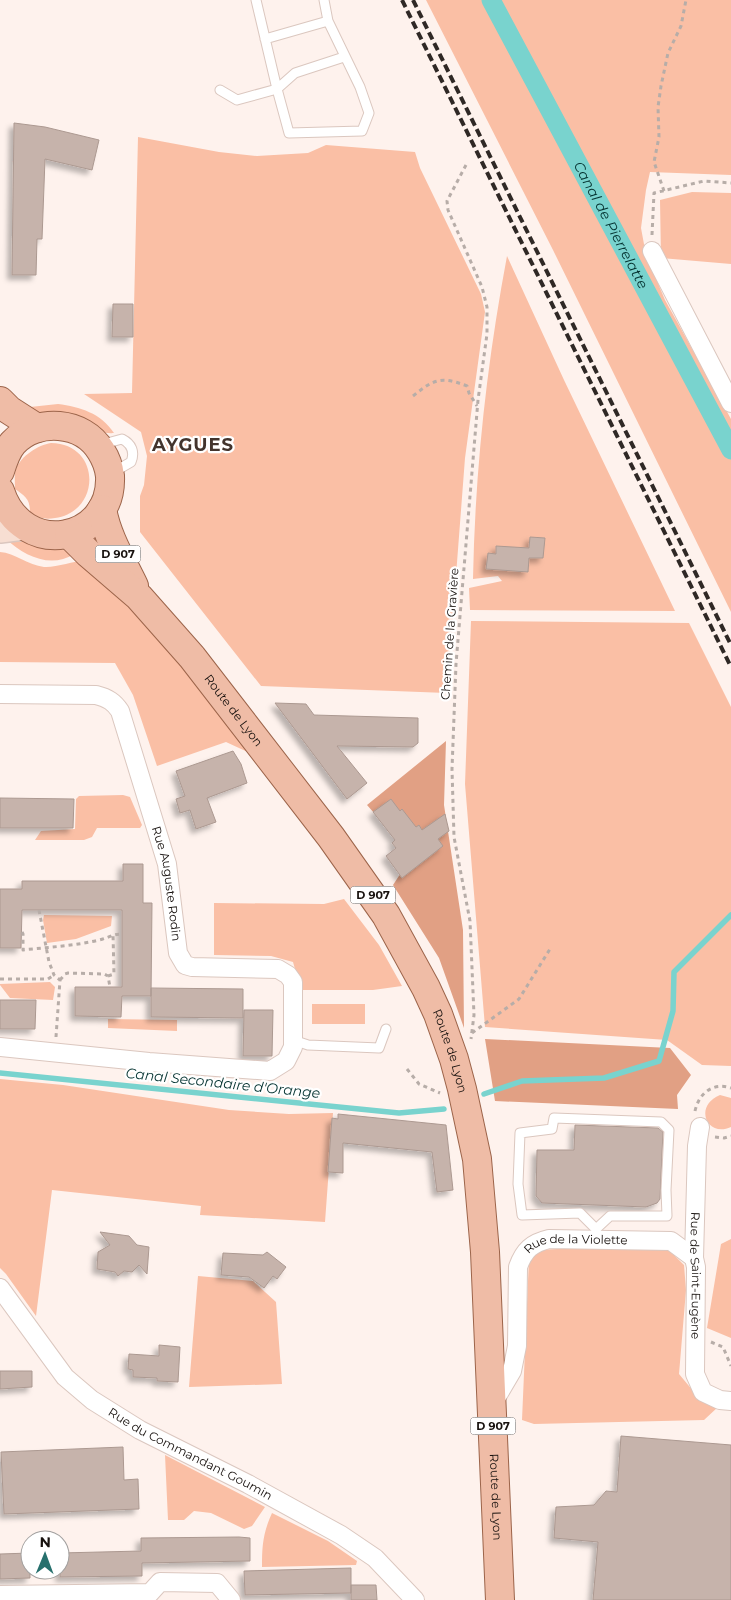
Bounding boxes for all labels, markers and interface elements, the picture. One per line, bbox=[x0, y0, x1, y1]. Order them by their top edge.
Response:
water label: Canal de Pierrelatte bbox=[570, 158, 652, 292]
district label: AYGUES bbox=[151, 434, 234, 456]
road number: D 907 bbox=[96, 546, 140, 562]
street label: Chemin de la Gravière bbox=[437, 567, 462, 701]
street label: Route de Lyon bbox=[201, 671, 266, 749]
street label: Rue Auguste Rodin bbox=[149, 824, 184, 942]
road number: D 907 bbox=[350, 886, 396, 904]
street label: Route de Lyon bbox=[430, 1007, 471, 1094]
water label: Canal Secondaire d'Orange bbox=[125, 1064, 321, 1102]
street label: Rue de Saint-Eugène bbox=[687, 1212, 704, 1339]
street label: Rue de la Violette bbox=[520, 1231, 628, 1257]
street label: Rue du Commandant Goumin bbox=[106, 1404, 275, 1503]
road number: D 907 bbox=[470, 1418, 516, 1434]
street label: Route de Lyon bbox=[487, 1453, 505, 1541]
north arrow bbox=[20, 1530, 70, 1580]
text: N bbox=[39, 1533, 51, 1551]

